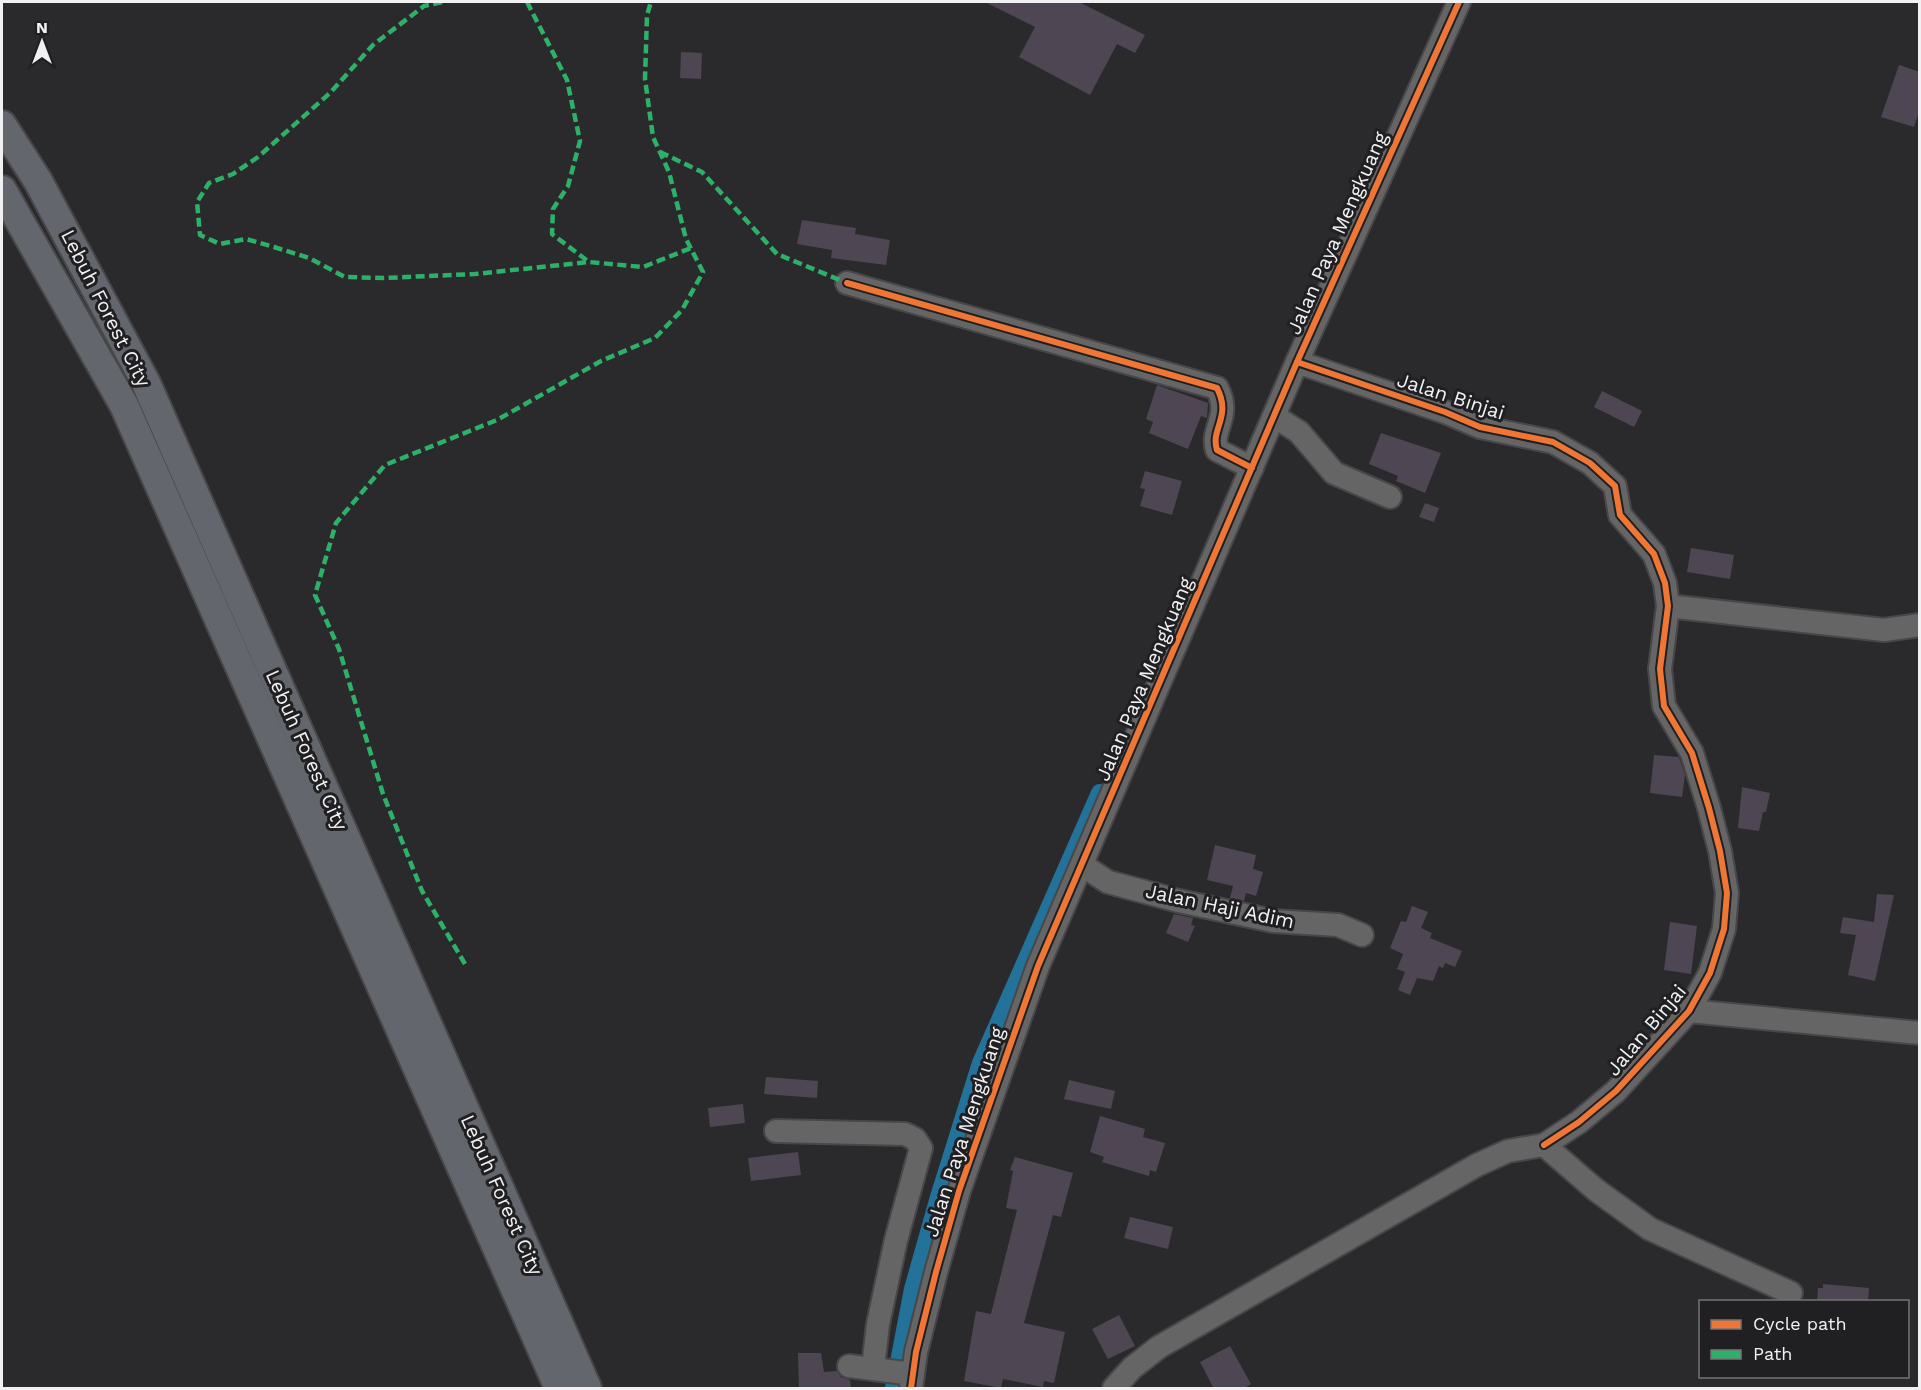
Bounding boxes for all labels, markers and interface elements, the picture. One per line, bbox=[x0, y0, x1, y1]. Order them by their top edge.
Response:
north arrow bbox=[12, 12, 72, 72]
text: N bbox=[36, 18, 48, 37]
street label: Jalan Paya Mengkuang bbox=[1281, 128, 1393, 338]
street label: Lebuh Forest City bbox=[56, 225, 156, 391]
street label: Jalan Binjai bbox=[1394, 367, 1508, 425]
street label: Jalan Paya Mengkuang bbox=[1090, 573, 1198, 785]
street label: Lebuh Forest City bbox=[261, 666, 353, 835]
street label: Jalan Haji Adim bbox=[1143, 879, 1297, 933]
street label: Jalan Binjai bbox=[1601, 980, 1691, 1080]
street label: Jalan Paya Mengkuang bbox=[919, 1024, 1009, 1240]
street label: Lebuh Forest City bbox=[456, 1111, 548, 1280]
legend bbox=[1699, 1300, 1909, 1378]
text: Cycle path bbox=[1753, 1313, 1847, 1334]
text: Path bbox=[1753, 1343, 1793, 1364]

